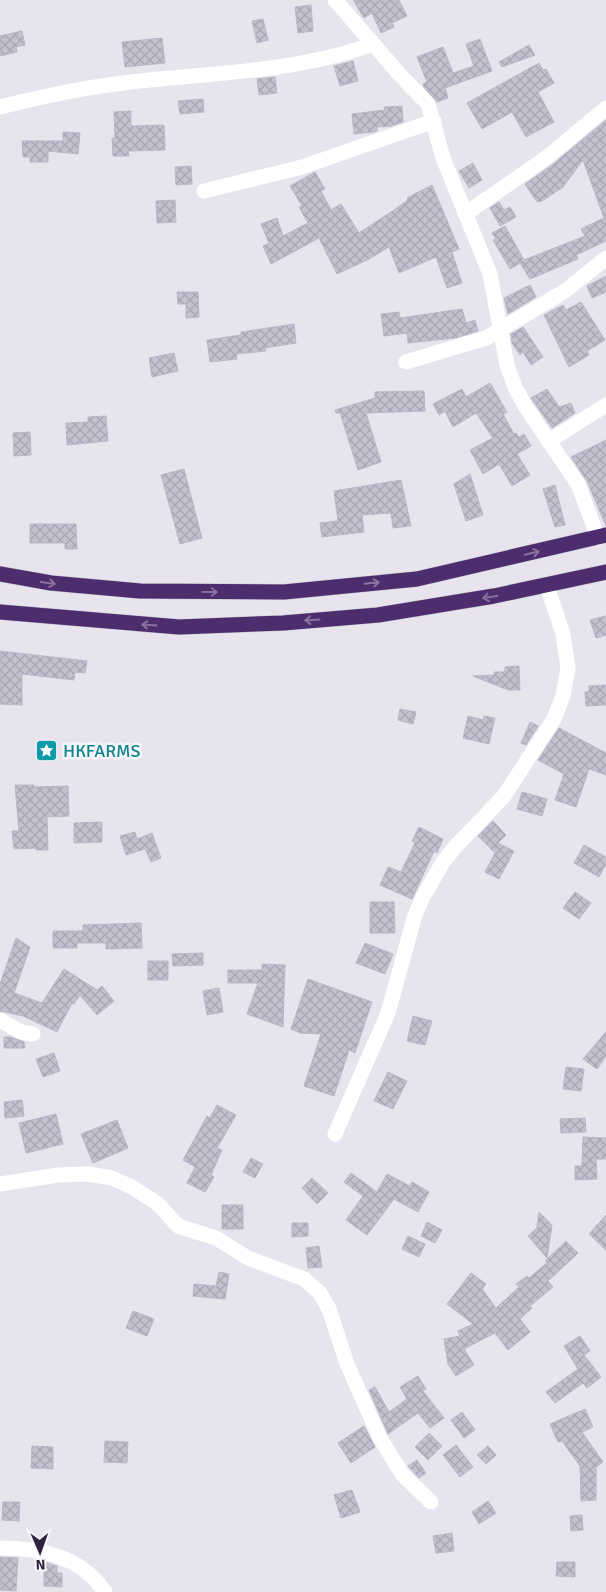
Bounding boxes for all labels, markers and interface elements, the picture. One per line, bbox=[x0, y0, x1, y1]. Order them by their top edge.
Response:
one-way arrow bbox=[523, 548, 539, 557]
one-way arrow bbox=[40, 578, 56, 588]
one-way arrow bbox=[364, 579, 380, 588]
one-way arrow bbox=[202, 587, 218, 597]
one-way arrow bbox=[482, 592, 498, 602]
one-way arrow bbox=[304, 616, 320, 625]
one-way arrow bbox=[142, 620, 158, 630]
place icon: HKFARMS bbox=[35, 739, 59, 763]
place label: HKFARMS bbox=[63, 740, 141, 762]
north arrow bbox=[15, 1527, 65, 1577]
text: N bbox=[35, 1556, 46, 1573]

